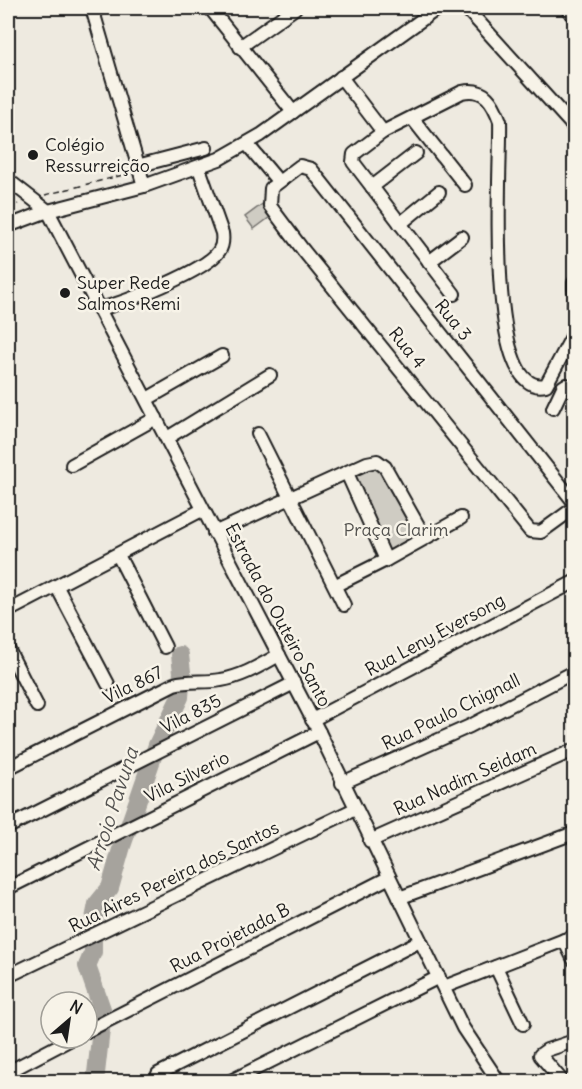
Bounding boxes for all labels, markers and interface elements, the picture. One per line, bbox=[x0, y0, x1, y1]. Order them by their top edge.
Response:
place label: Colégio Ressurreição bbox=[45, 133, 150, 177]
marker: Colégio Ressurreição bbox=[26, 148, 40, 162]
place label: Super Rede Salmos Remi bbox=[77, 271, 180, 315]
marker: Super Rede Salmos Remi bbox=[58, 286, 72, 300]
street label: Rua 3 bbox=[430, 294, 477, 345]
street label: Rua 4 bbox=[384, 322, 431, 373]
park label: Praça Clarim bbox=[343, 518, 449, 541]
street label: Estrada do Outeiro Santo bbox=[220, 519, 337, 711]
street label: Rua Leny Eversong bbox=[361, 588, 509, 681]
street label: Vila 867 bbox=[99, 660, 166, 709]
street label: Rua Paulo Chignall bbox=[378, 668, 524, 755]
street label: Vila 835 bbox=[157, 689, 225, 739]
street label: Rua Nadim Seidam bbox=[390, 737, 540, 820]
water label: Arroio Pavuna bbox=[80, 743, 144, 874]
street label: Vila Silverio bbox=[141, 745, 233, 808]
street label: Rua Aires Pereira dos Santos bbox=[65, 816, 283, 938]
street label: Rua Projetada B bbox=[166, 897, 294, 978]
north arrow bbox=[39, 990, 99, 1050]
text: N bbox=[67, 995, 86, 1018]

